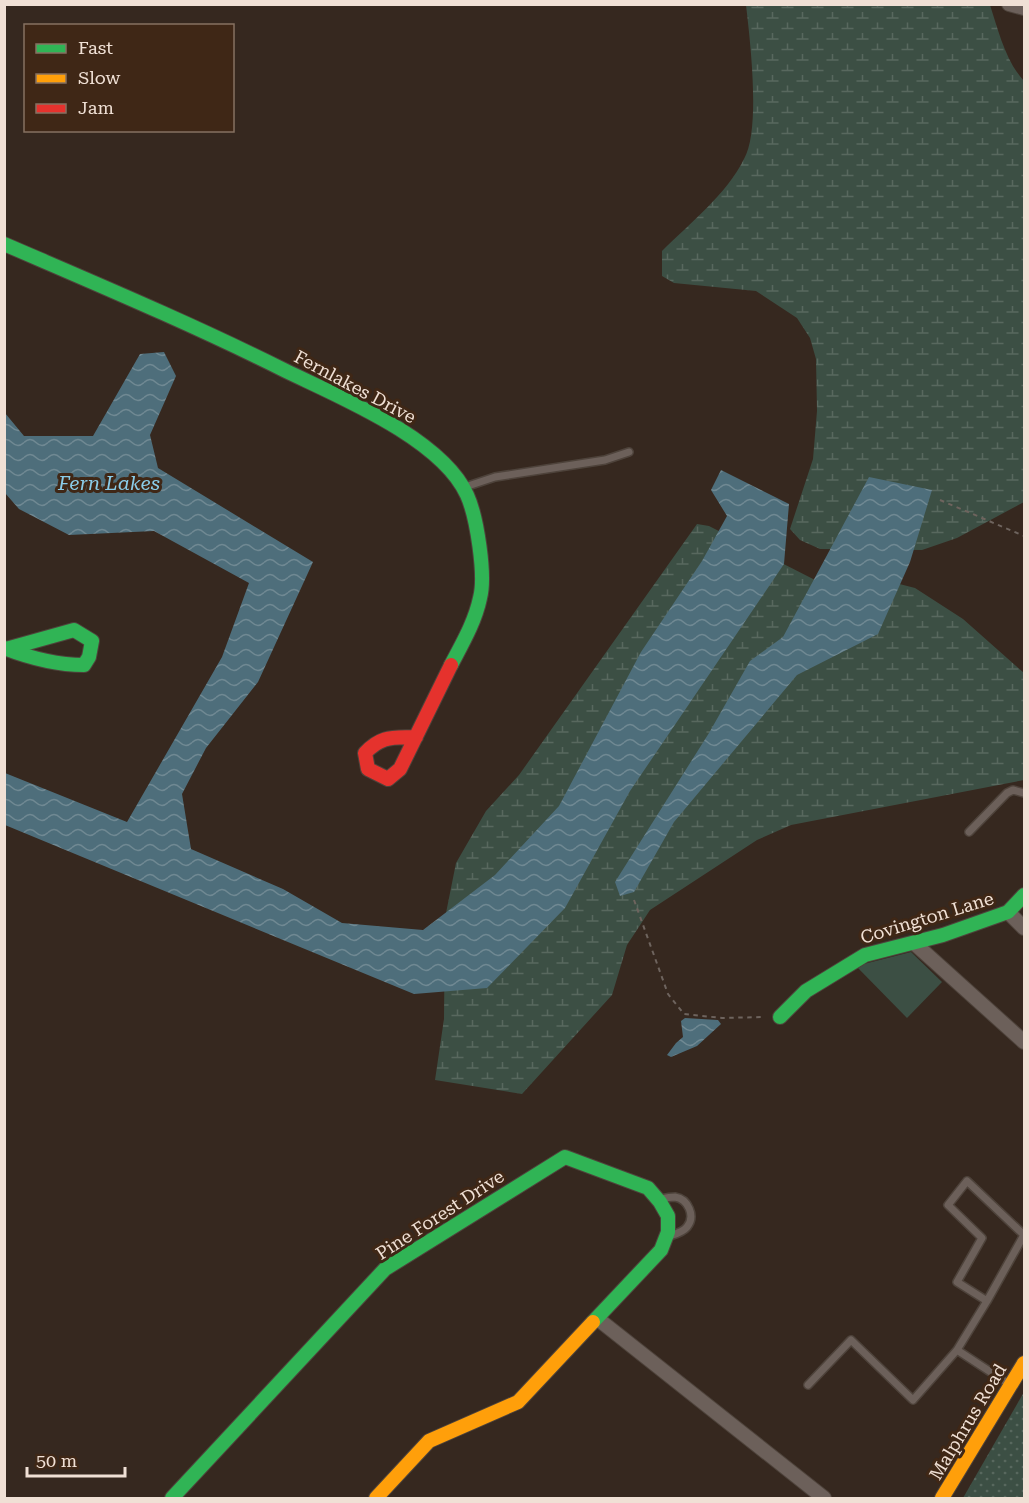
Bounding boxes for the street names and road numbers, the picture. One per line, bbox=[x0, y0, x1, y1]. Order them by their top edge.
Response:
street label: Fernlakes Drive bbox=[291, 346, 420, 428]
street label: Covington Lane bbox=[858, 887, 996, 948]
street label: Pine Forest Drive bbox=[372, 1165, 508, 1264]
street label: Malphrus Road bbox=[925, 1360, 1011, 1484]

